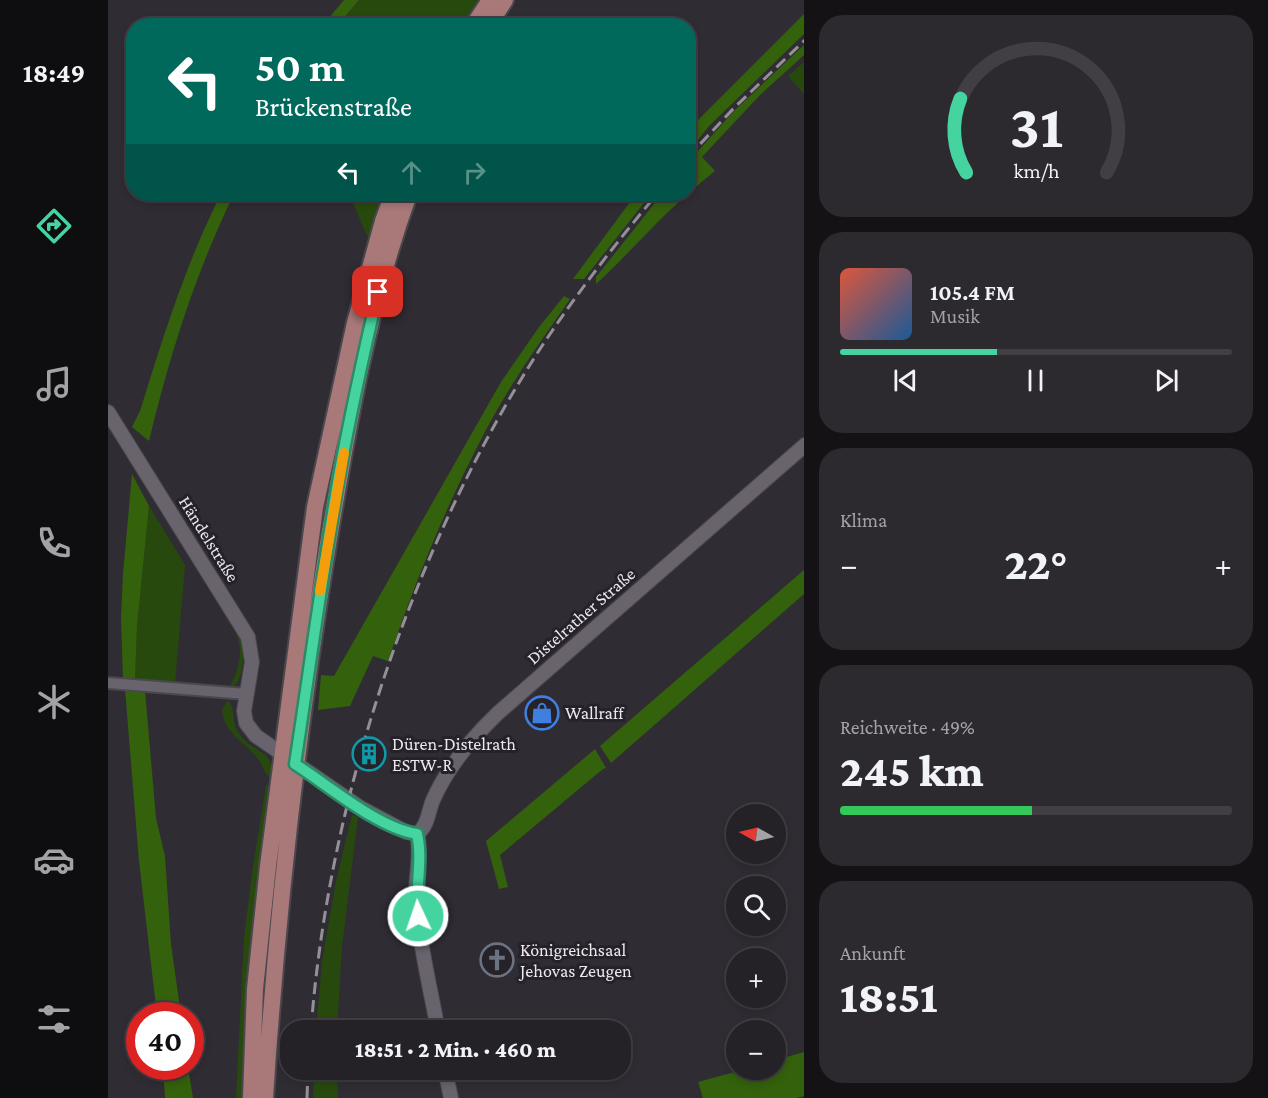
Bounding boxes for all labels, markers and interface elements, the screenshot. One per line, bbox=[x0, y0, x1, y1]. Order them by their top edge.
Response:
icon: left bbox=[156, 42, 234, 120]
text: 50 m bbox=[255, 43, 345, 90]
text: 18:49 bbox=[23, 58, 85, 88]
text: 31 bbox=[1009, 91, 1063, 160]
text: Brückenstraße bbox=[255, 92, 412, 122]
icon: left bbox=[332, 156, 365, 189]
icon: ahead bbox=[395, 156, 428, 189]
icon: right bbox=[458, 156, 491, 189]
text: km/h bbox=[1013, 159, 1060, 183]
icon: directions bbox=[33, 205, 75, 247]
pin bbox=[352, 266, 403, 317]
icon: arrive bbox=[361, 275, 394, 308]
text: 105.4 FM bbox=[930, 280, 1015, 305]
text: Musik bbox=[930, 305, 980, 327]
icon: music bbox=[33, 363, 75, 405]
icon: previous bbox=[889, 364, 922, 397]
icon: pause bbox=[1019, 364, 1052, 397]
icon: next bbox=[1150, 364, 1183, 397]
street label: Händelstraße bbox=[175, 492, 243, 586]
text: Klima bbox=[840, 509, 887, 531]
icon: phone bbox=[33, 522, 75, 564]
text: 22° bbox=[1004, 539, 1068, 589]
text: − bbox=[840, 546, 857, 583]
text: + bbox=[1215, 546, 1232, 583]
street label: Distelrather Straße bbox=[523, 564, 639, 668]
icon: climate bbox=[33, 681, 75, 723]
shop icon: Wallraff bbox=[524, 695, 560, 731]
place label: Wallraff bbox=[565, 703, 625, 723]
text: Reichweite · 49% bbox=[840, 716, 975, 738]
place label: Düren-Distelrath ESTW-R bbox=[392, 734, 516, 775]
building icon: Düren-Distelrath ESTW-R bbox=[351, 736, 387, 772]
text: 245 km bbox=[840, 746, 984, 796]
north arrow bbox=[726, 804, 786, 864]
map controls bbox=[726, 804, 786, 1080]
icon: car bbox=[33, 839, 75, 881]
button: search bbox=[726, 876, 786, 936]
position arrow bbox=[386, 884, 450, 948]
place label: Königreichsaal Jehovas Zeugen bbox=[518, 940, 632, 981]
church icon: Königreichsaal Jehovas Zeugen bbox=[479, 942, 515, 978]
text: Ankunft bbox=[840, 942, 905, 964]
button: + bbox=[726, 948, 786, 1008]
text: 18:51 bbox=[840, 972, 938, 1022]
icon: filters bbox=[33, 998, 75, 1040]
speed limit sign: 40 bbox=[126, 1002, 204, 1080]
button: − bbox=[726, 1020, 786, 1080]
text: 18:51 · 2 Min. · 460 m bbox=[355, 1037, 556, 1062]

